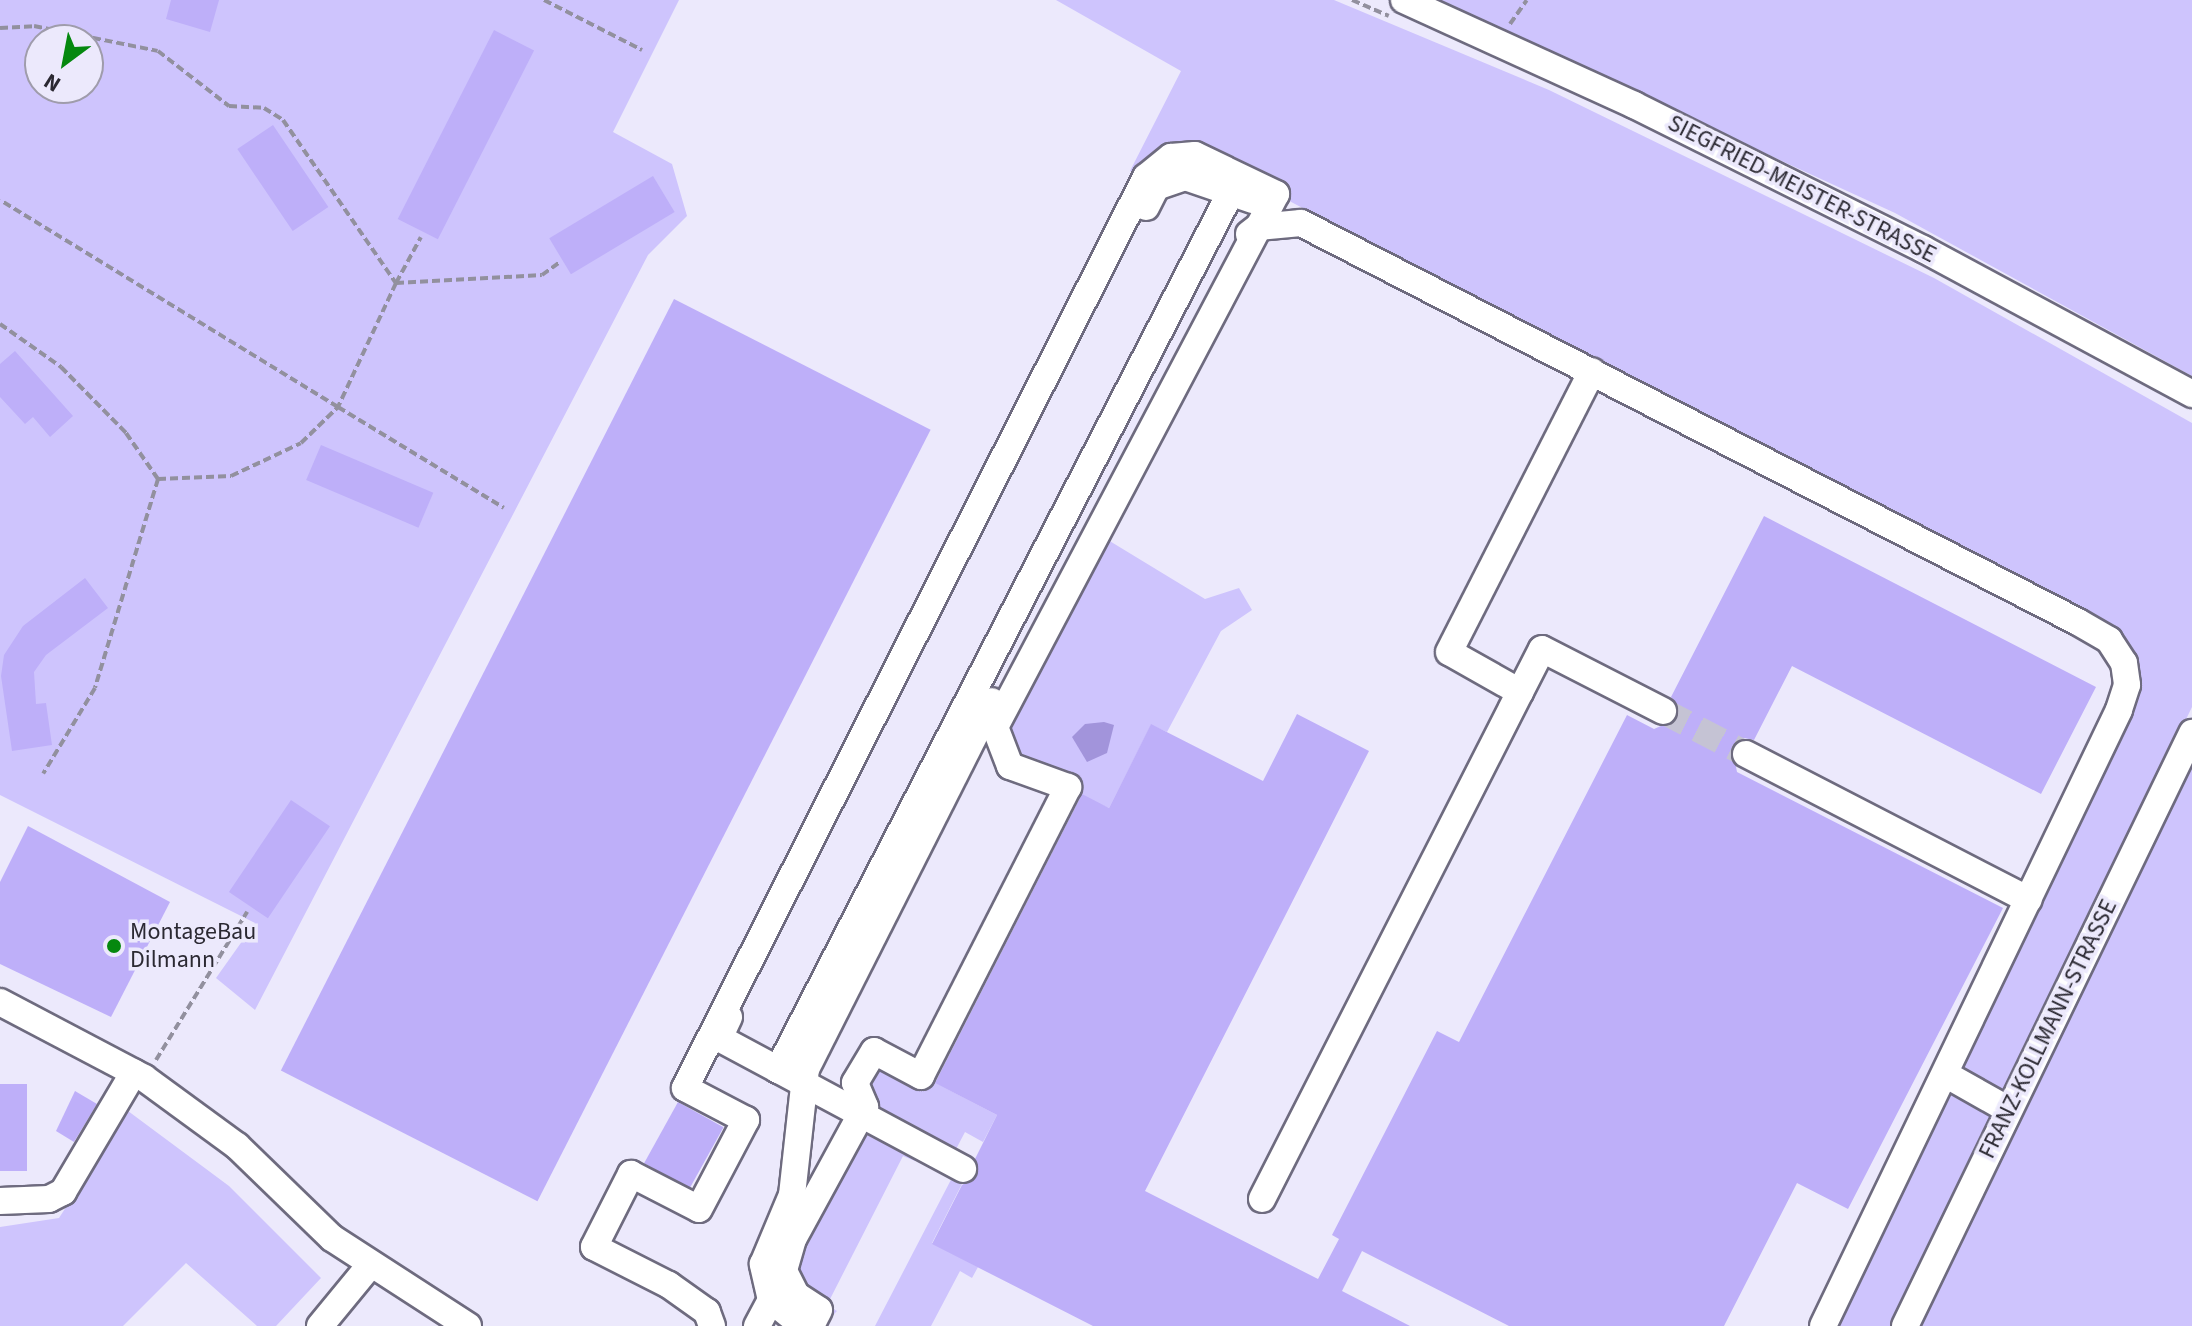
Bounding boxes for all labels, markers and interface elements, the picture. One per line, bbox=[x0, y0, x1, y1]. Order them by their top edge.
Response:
north arrow bbox=[24, 24, 104, 104]
text: N bbox=[38, 65, 67, 100]
street label: SIEGFRIED-MEISTER-STRASSE bbox=[1663, 109, 1941, 269]
street label: FRANZ-KOLLMANN-STRASSE bbox=[1973, 895, 2123, 1163]
place label: MontageBau Dilmann bbox=[130, 918, 256, 974]
marker: MontageBau Dilmann bbox=[105, 937, 123, 955]

